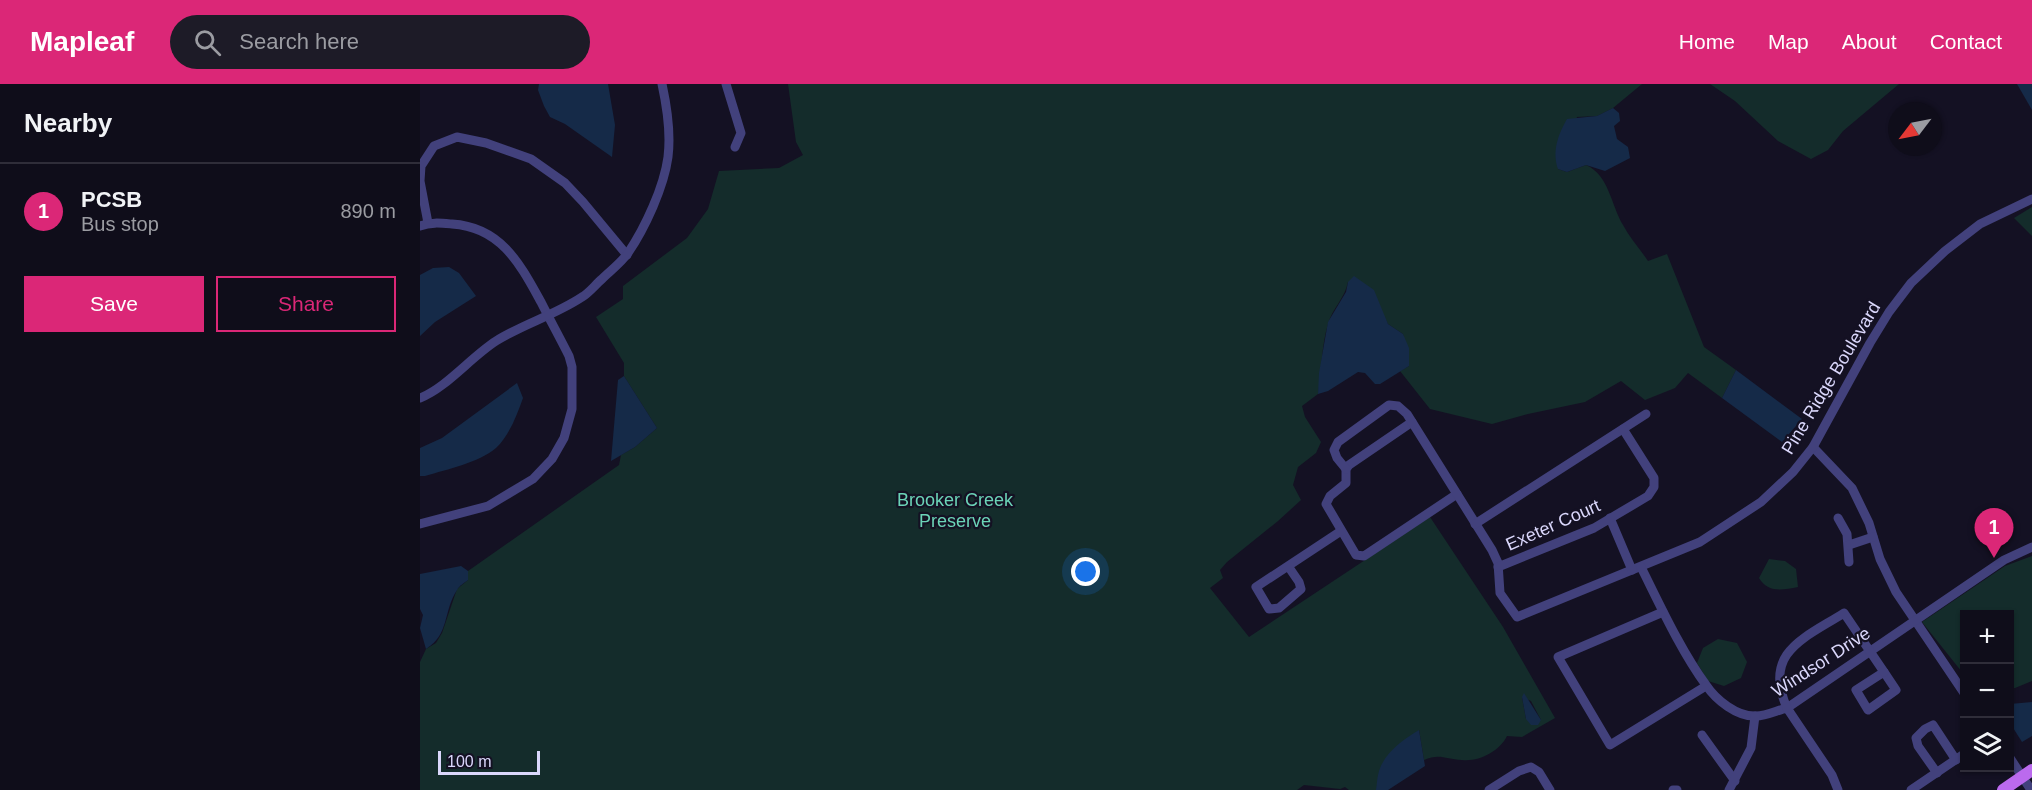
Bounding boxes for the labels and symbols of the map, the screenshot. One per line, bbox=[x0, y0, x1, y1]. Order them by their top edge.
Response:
north arrow bbox=[1888, 102, 1942, 156]
street label: Pine Ridge Boulevard bbox=[1778, 298, 1884, 458]
park label: Brooker Creek Preserve bbox=[897, 490, 1014, 531]
street label: Exeter Court bbox=[1503, 495, 1603, 555]
pin: 1 bbox=[1974, 508, 2014, 558]
your location bbox=[1071, 557, 1100, 586]
street label: Windsor Drive bbox=[1768, 623, 1874, 701]
scale bar bbox=[438, 748, 540, 776]

